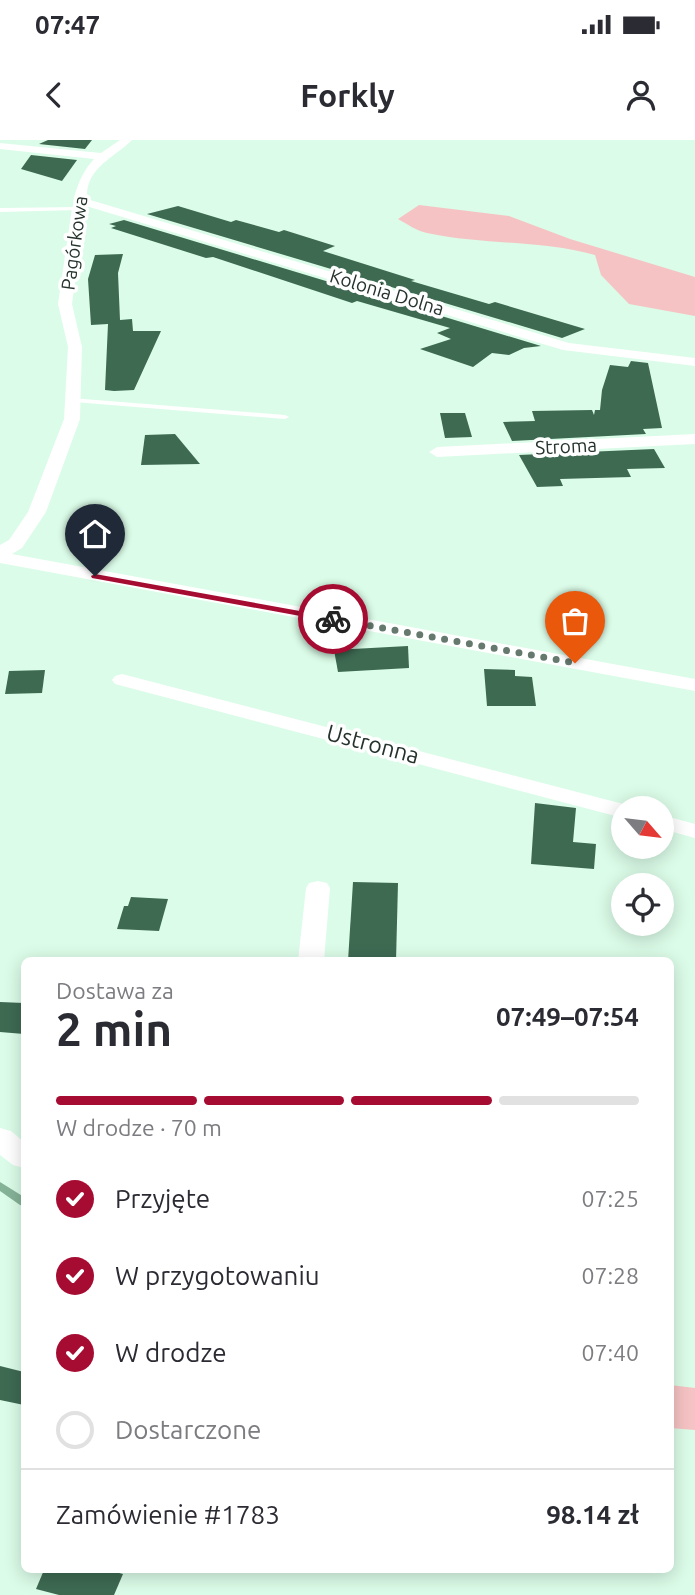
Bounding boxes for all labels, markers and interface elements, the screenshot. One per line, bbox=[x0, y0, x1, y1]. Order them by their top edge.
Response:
text: 07:47 bbox=[35, 10, 100, 39]
icon: back bbox=[35, 76, 73, 114]
icon: person bbox=[622, 76, 660, 114]
text: Forkly bbox=[300, 77, 395, 113]
street label: Pagórkowa bbox=[56, 194, 92, 292]
street label: Kolonia Dolna bbox=[327, 264, 447, 320]
street label: Stroma bbox=[535, 433, 597, 459]
pin bbox=[65, 504, 125, 576]
icon: home bbox=[76, 515, 114, 553]
courier bbox=[298, 584, 368, 654]
pin bbox=[545, 591, 605, 663]
icon: bike bbox=[314, 600, 352, 638]
icon: bag bbox=[556, 602, 594, 640]
street label: Ustronna bbox=[324, 719, 422, 768]
north arrow bbox=[611, 796, 674, 859]
map controls bbox=[611, 796, 674, 936]
button: locate bbox=[611, 873, 674, 936]
text: Dostawa za bbox=[56, 978, 174, 1003]
text: 07:49–07:54 bbox=[496, 1002, 639, 1031]
text: 2 min bbox=[56, 1003, 172, 1055]
text: W drodze · 70 m bbox=[56, 1115, 222, 1140]
icon: check bbox=[56, 1180, 94, 1218]
text: Przyjęte bbox=[115, 1184, 210, 1213]
text: 07:25 bbox=[581, 1186, 639, 1211]
icon: check bbox=[56, 1257, 94, 1295]
text: W przygotowaniu bbox=[115, 1261, 320, 1290]
text: 07:28 bbox=[581, 1263, 639, 1288]
icon: check bbox=[56, 1334, 94, 1372]
text: W drodze bbox=[115, 1338, 227, 1367]
text: 07:40 bbox=[581, 1340, 639, 1365]
text: Dostarczone bbox=[115, 1415, 261, 1444]
text: Zamówienie #1783 bbox=[56, 1500, 280, 1529]
text: 98.14 zł bbox=[546, 1500, 639, 1529]

